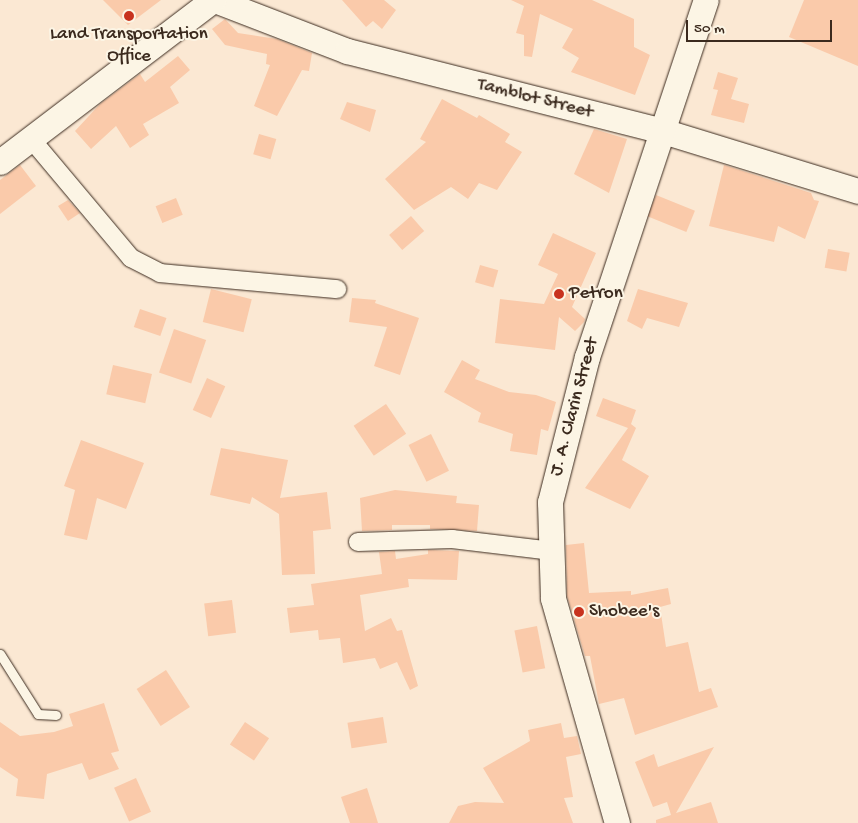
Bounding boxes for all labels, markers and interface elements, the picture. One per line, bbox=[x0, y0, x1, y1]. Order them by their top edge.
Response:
marker: Land Transportation Office bbox=[123, 10, 135, 22]
scale bar bbox=[688, 10, 834, 42]
text: 50 m bbox=[694, 20, 725, 38]
place label: Land Transportation Office bbox=[50, 24, 208, 68]
street label: Tamblot Street bbox=[475, 74, 595, 124]
place label: Petron bbox=[569, 283, 623, 305]
marker: Petron bbox=[553, 288, 565, 300]
street label: J. A. Clarin Street bbox=[546, 335, 604, 479]
place label: Shobee's bbox=[589, 601, 659, 623]
marker: Shobee's bbox=[573, 606, 585, 618]

